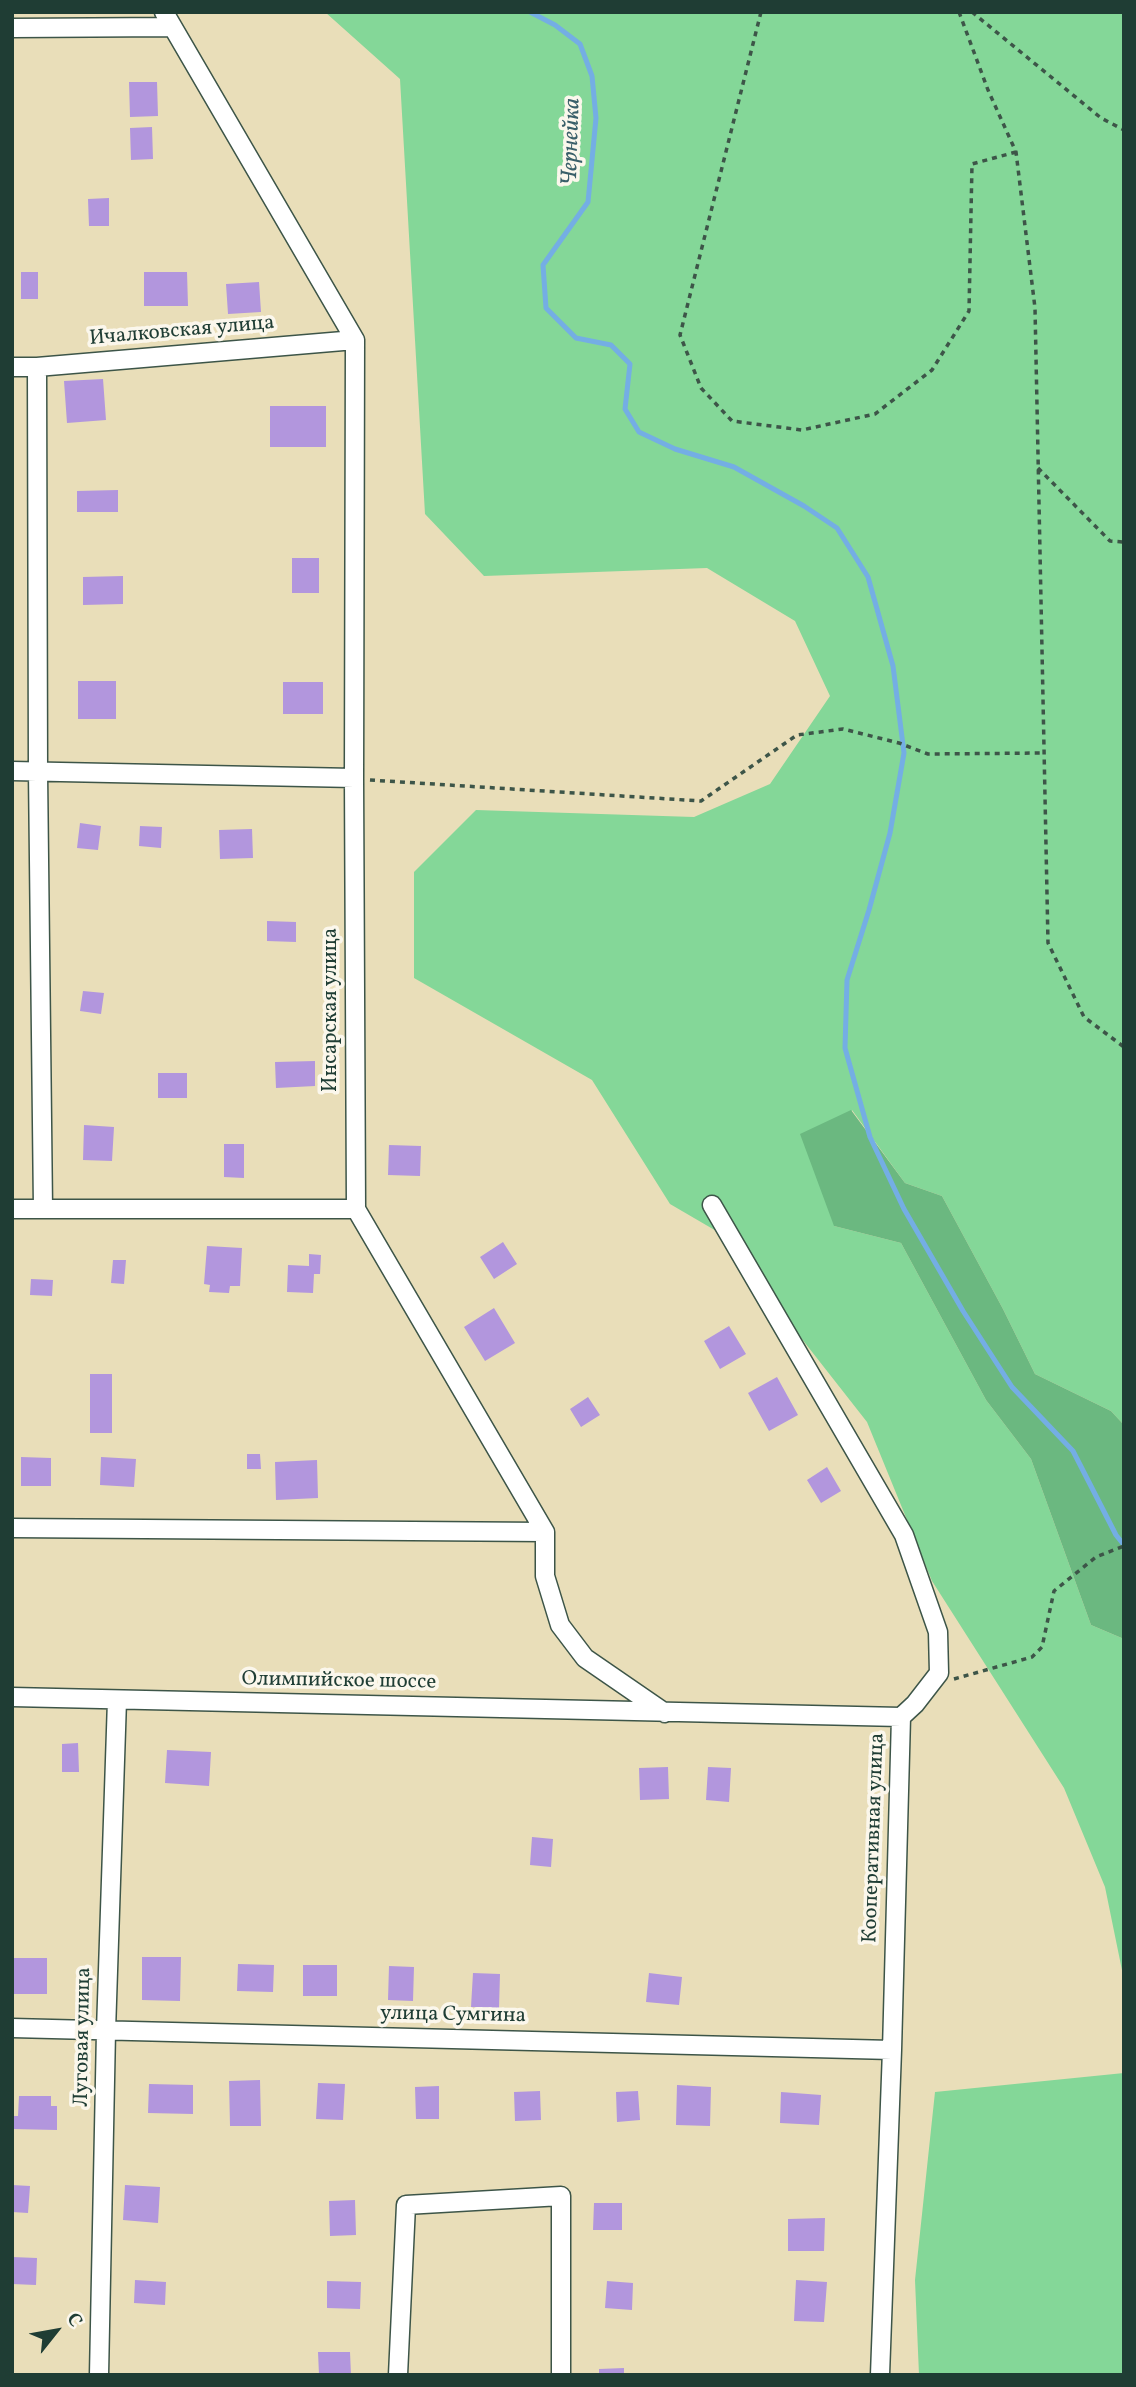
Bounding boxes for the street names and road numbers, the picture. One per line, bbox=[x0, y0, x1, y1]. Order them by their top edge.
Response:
street label: Ичалковская улица bbox=[88, 311, 276, 353]
street label: Инсарская улица bbox=[319, 928, 345, 1092]
street label: Олимпийское шоссе bbox=[241, 1668, 437, 1696]
street label: Кооперативная улица bbox=[859, 1732, 891, 1944]
street label: Луговая улица bbox=[70, 1967, 98, 2107]
street label: улица Сумгина bbox=[380, 2002, 526, 2030]

